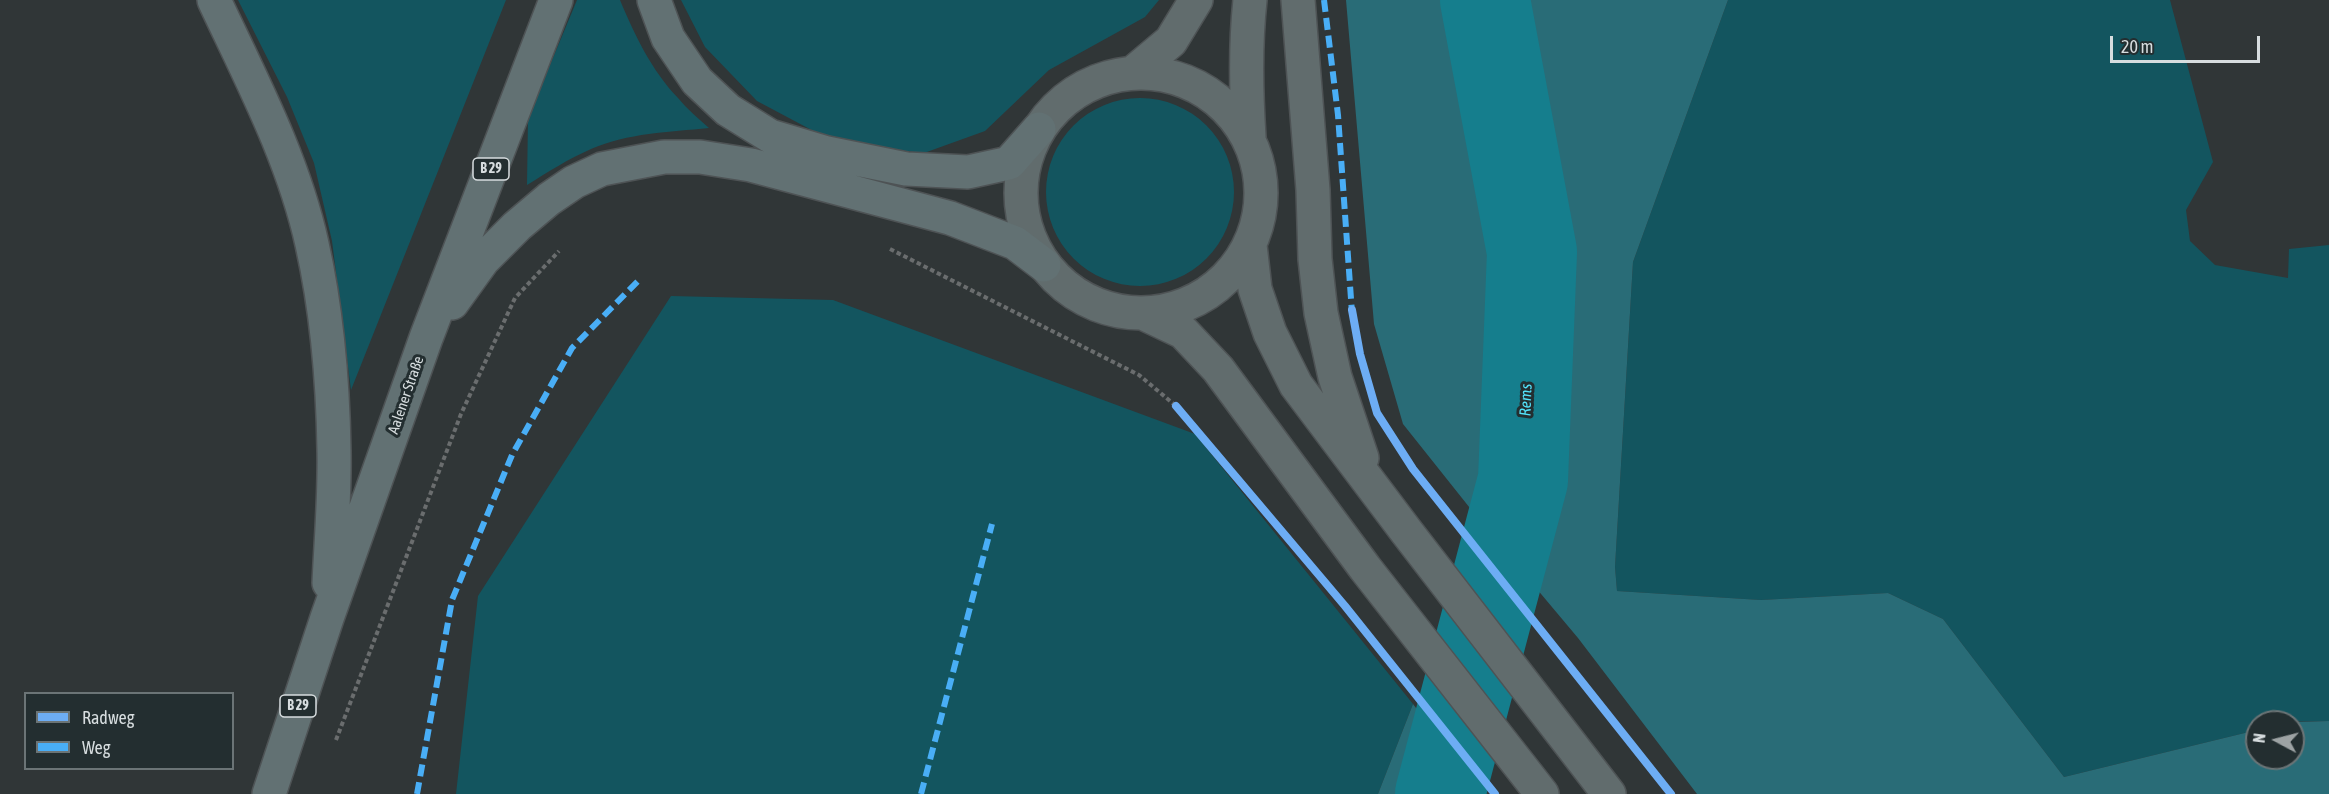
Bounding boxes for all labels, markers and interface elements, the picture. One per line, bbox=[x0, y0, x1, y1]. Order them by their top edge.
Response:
scale bar bbox=[2113, 24, 2263, 62]
text: 20 m bbox=[2121, 36, 2153, 57]
road number: B 29 bbox=[473, 158, 509, 180]
street label: Aalener Straße bbox=[384, 354, 428, 436]
water label: Rems bbox=[1516, 383, 1536, 417]
legend bbox=[24, 692, 234, 770]
road number: B 29 bbox=[280, 695, 316, 717]
text: Radweg bbox=[82, 707, 134, 728]
north arrow bbox=[2245, 710, 2305, 770]
text: N bbox=[2250, 732, 2269, 744]
text: Weg bbox=[82, 737, 110, 758]

